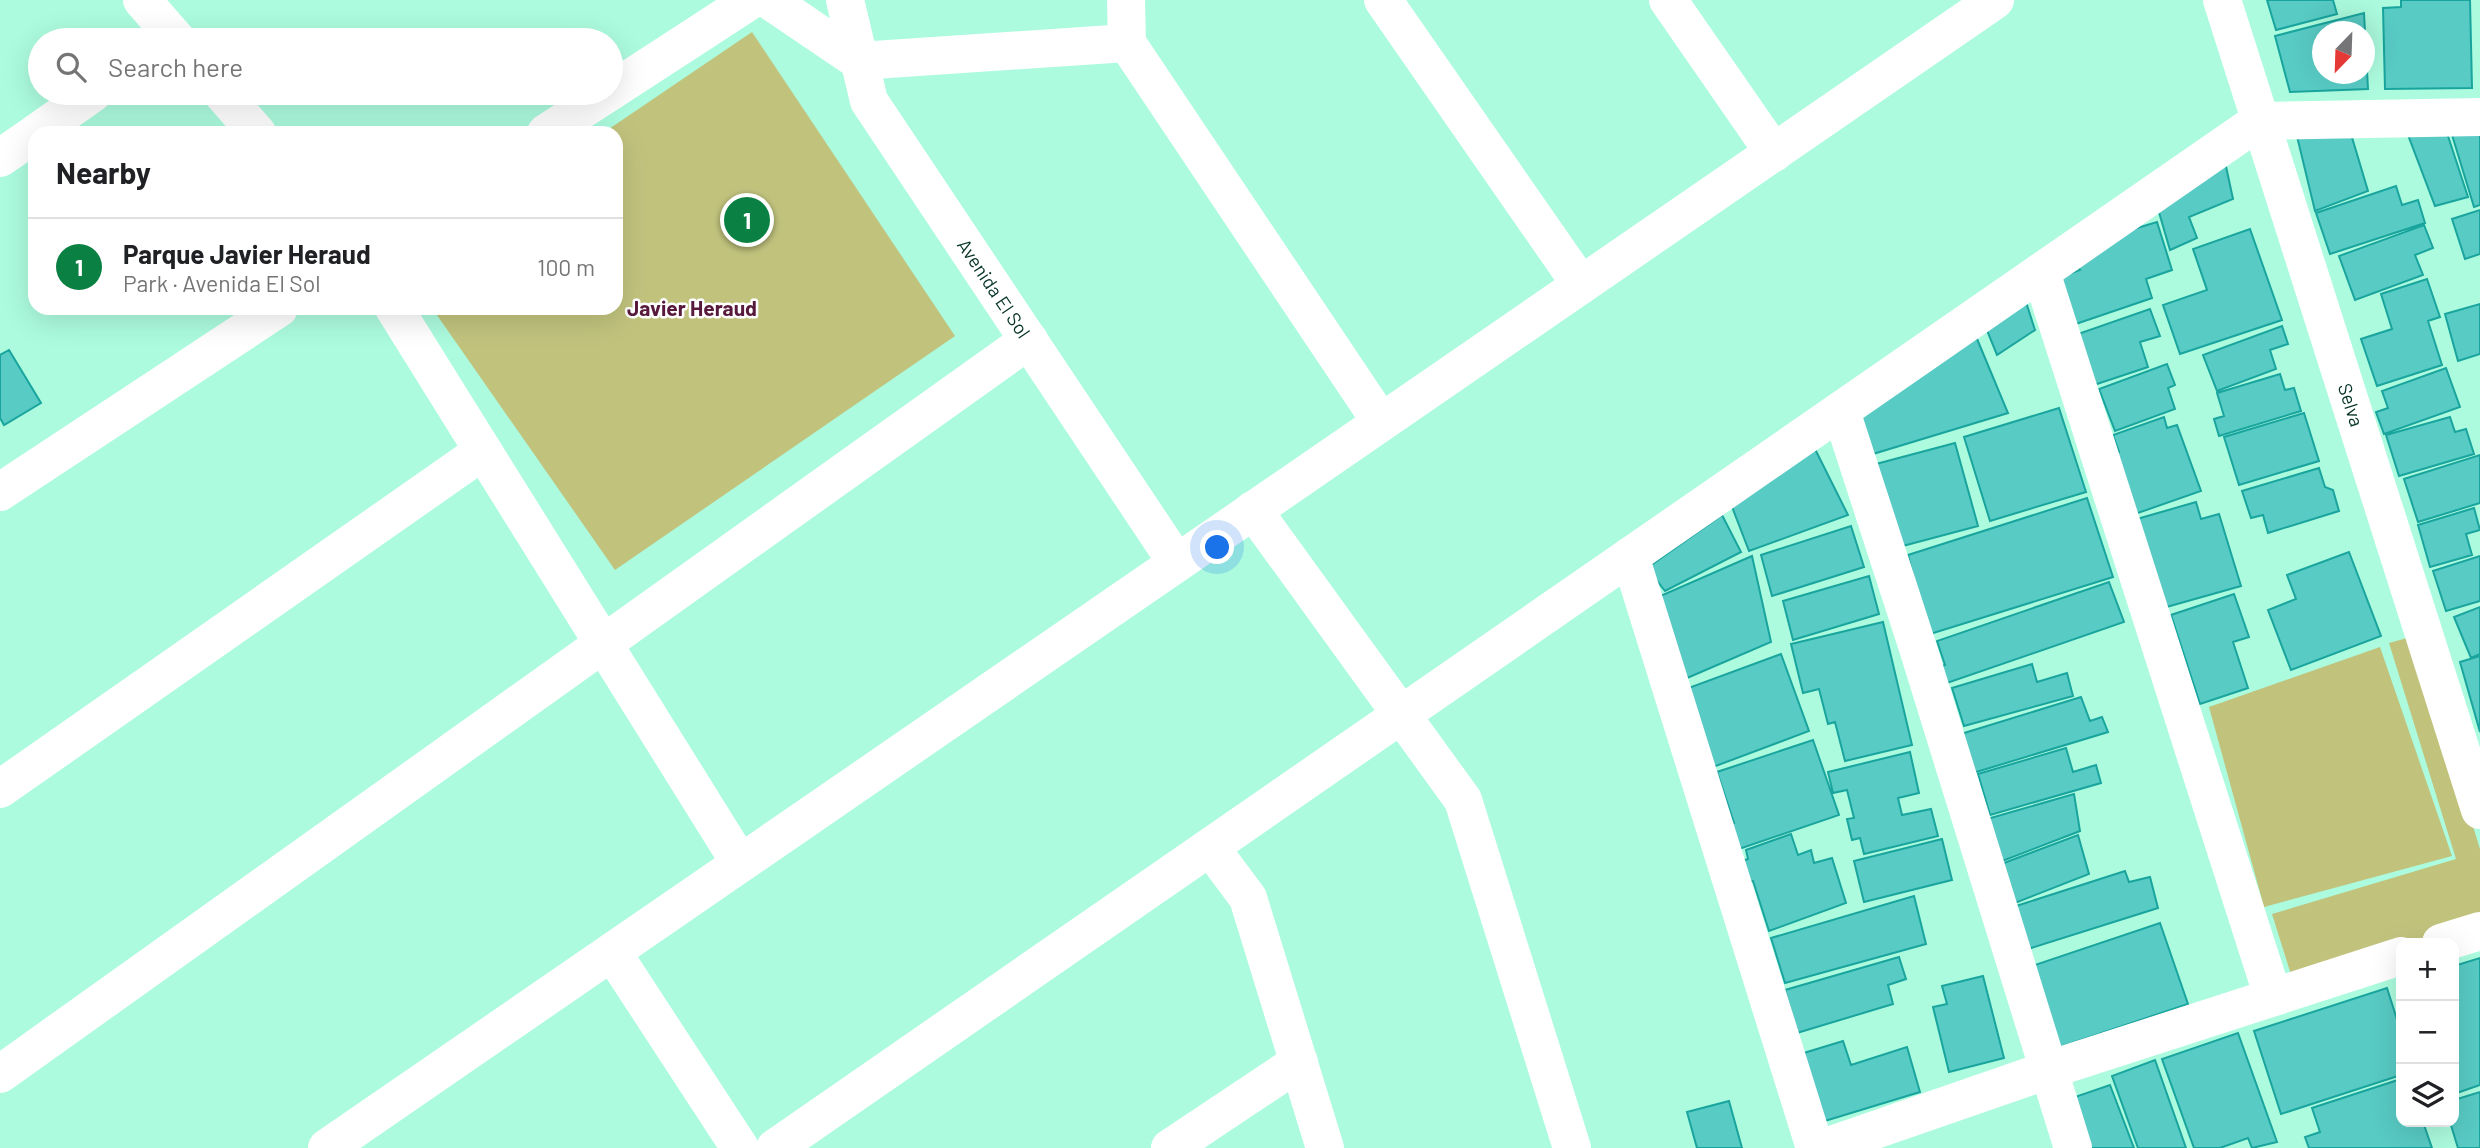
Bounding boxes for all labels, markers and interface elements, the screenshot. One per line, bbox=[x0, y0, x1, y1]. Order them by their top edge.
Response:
north arrow bbox=[2312, 21, 2375, 84]
search box bbox=[28, 28, 623, 105]
icon: search bbox=[52, 48, 90, 86]
text: Search here bbox=[108, 51, 243, 82]
text: Nearby bbox=[56, 154, 151, 190]
pin: 1 bbox=[724, 194, 770, 246]
street label: Avenida El Sol bbox=[953, 234, 1036, 342]
text: Parque Javier Heraud bbox=[123, 238, 371, 269]
text: 1 bbox=[75, 253, 83, 281]
text: 100 m bbox=[537, 253, 595, 281]
text: Park · Avenida El Sol bbox=[123, 269, 321, 297]
district label: Javier Heraud bbox=[627, 295, 757, 320]
street label: Selva bbox=[2334, 380, 2369, 429]
your location bbox=[1200, 530, 1234, 564]
map controls bbox=[2396, 938, 2459, 1127]
button: + bbox=[2396, 938, 2459, 1001]
button: − bbox=[2396, 1001, 2459, 1064]
button: layers bbox=[2396, 1064, 2459, 1127]

